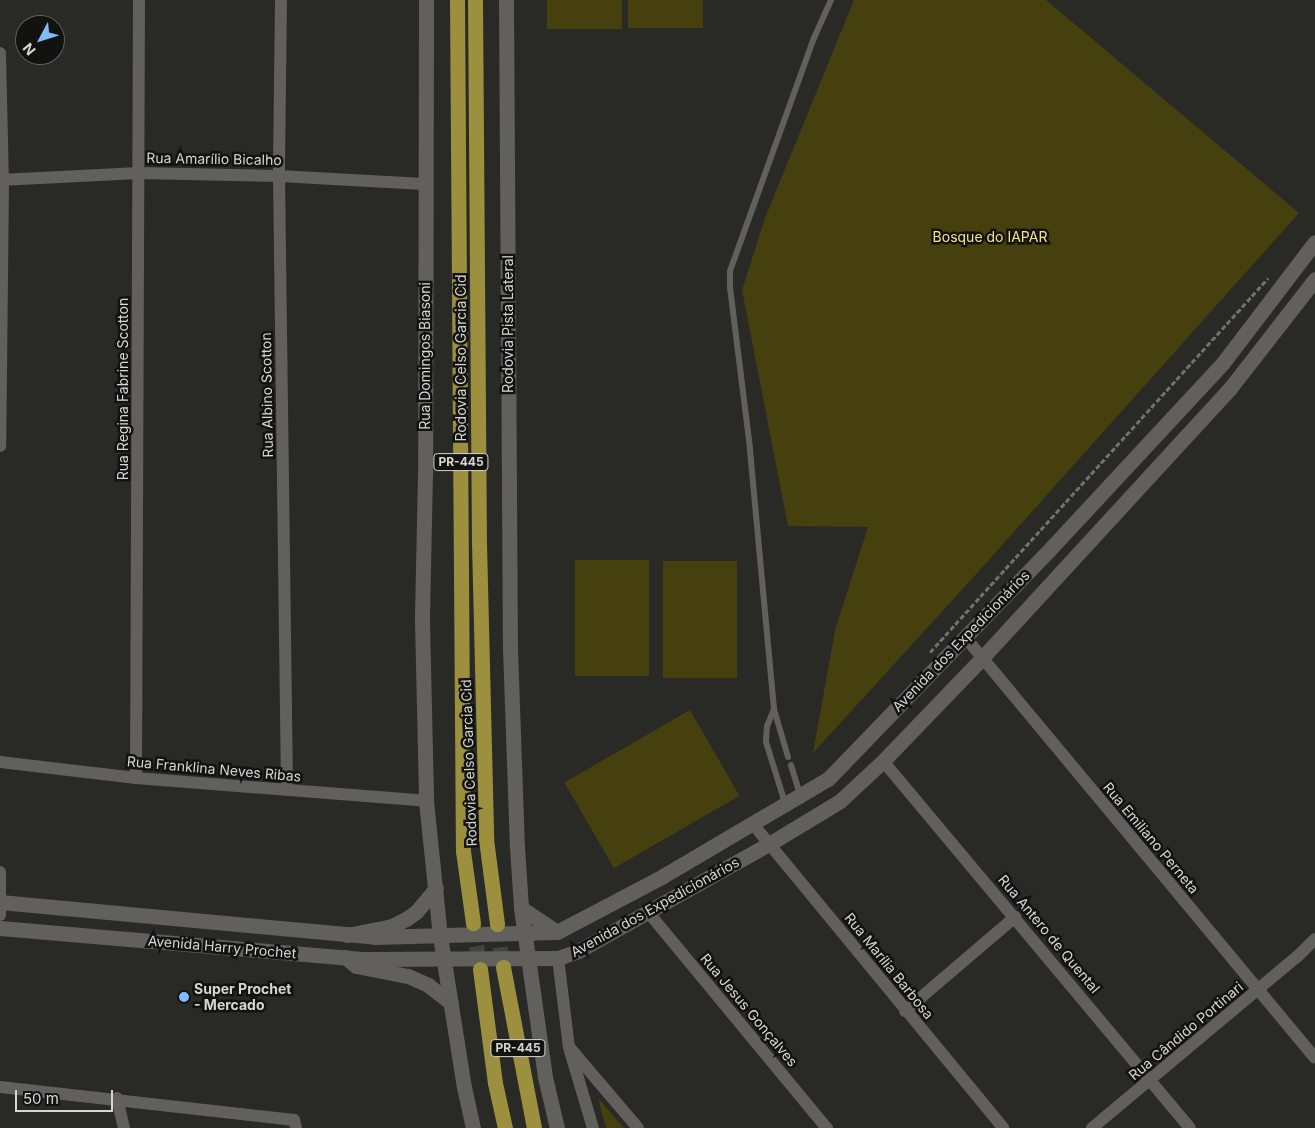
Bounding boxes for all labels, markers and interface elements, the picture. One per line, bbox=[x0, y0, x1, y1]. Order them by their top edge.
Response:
north arrow bbox=[15, 15, 65, 65]
text: N bbox=[19, 40, 39, 59]
street label: Rua Amarílio Bicalho bbox=[146, 149, 282, 169]
park label: Bosque do IAPAR bbox=[933, 229, 1047, 245]
street label: Rodovia Pista Lateral bbox=[500, 255, 516, 393]
street label: Rodovia Celso Garcia Cid bbox=[453, 274, 469, 442]
street label: Rua Domingos Biasoni bbox=[417, 282, 433, 430]
street label: Rua Regina Fabrine Scotton bbox=[115, 298, 131, 480]
street label: Rua Albino Scotton bbox=[258, 332, 276, 458]
road number: PR-445 bbox=[432, 452, 490, 472]
street label: Avenida dos Expedicionários bbox=[889, 567, 1033, 715]
street label: Rodovia Celso Garcia Cid bbox=[458, 679, 480, 847]
street label: Rua Franklina Neves Ribas bbox=[126, 753, 302, 785]
street label: Rua Emiliano Perneta bbox=[1100, 779, 1202, 897]
street label: Avenida dos Expedicionários bbox=[568, 854, 742, 960]
street label: Rua Antero de Quental bbox=[995, 872, 1103, 996]
street label: Rua Marília Barbosa bbox=[841, 910, 937, 1022]
street label: Avenida Harry Prochet bbox=[147, 932, 297, 962]
street label: Rua Jesus Gonçalves bbox=[697, 950, 801, 1070]
street label: Rua Cândido Portinari bbox=[1125, 978, 1247, 1084]
place label: Super Prochet - Mercado bbox=[194, 981, 292, 1014]
marker: Super Prochet - Mercado bbox=[178, 991, 190, 1003]
road number: PR-445 bbox=[489, 1038, 547, 1058]
scale bar bbox=[18, 1080, 115, 1112]
text: 50 m bbox=[23, 1089, 59, 1108]

